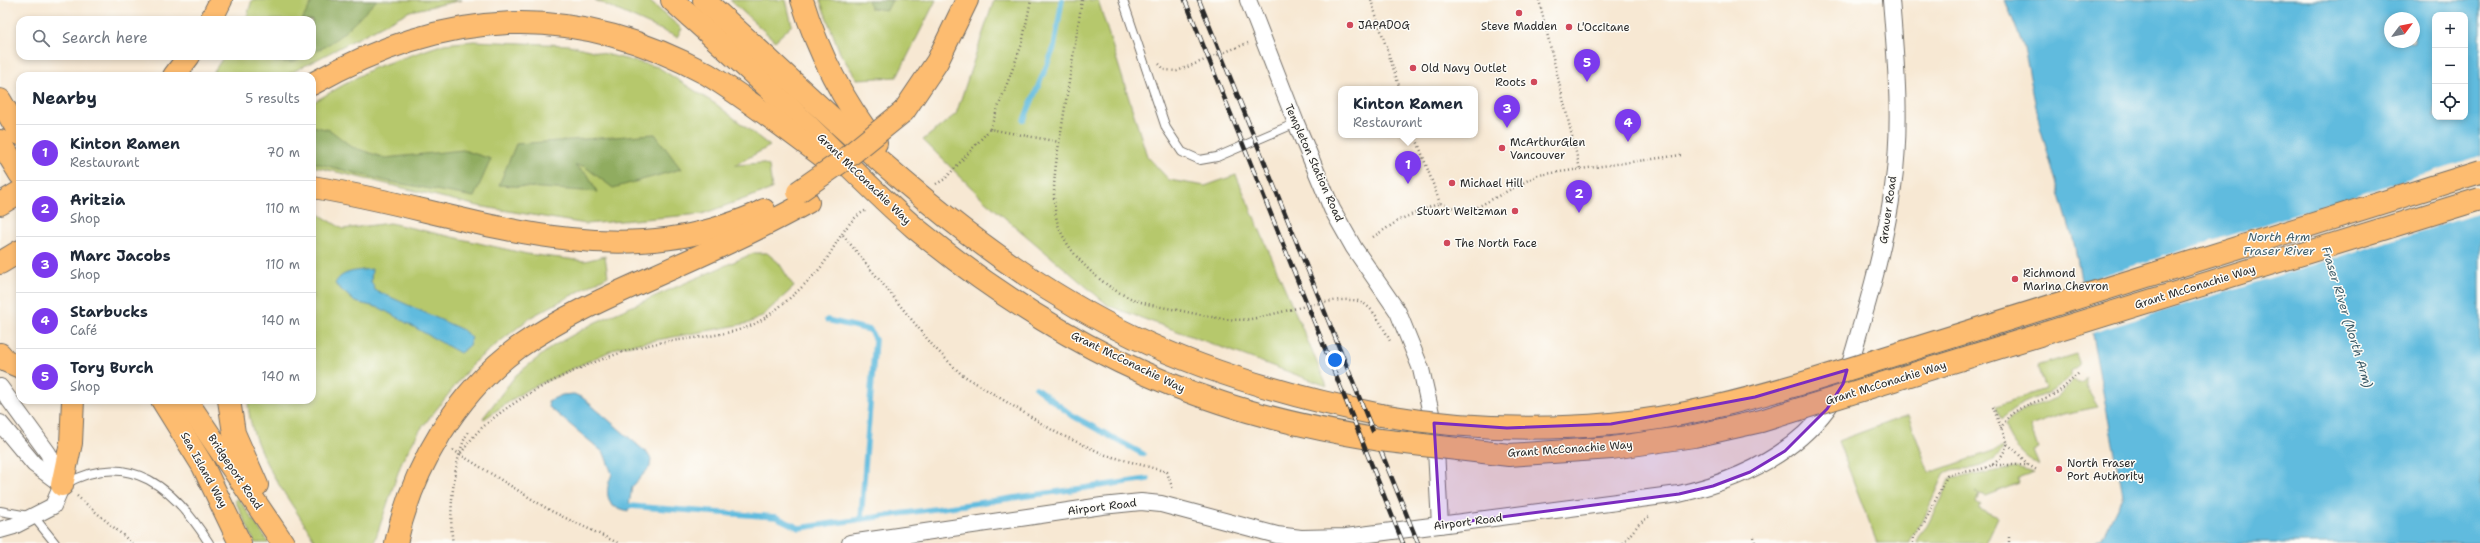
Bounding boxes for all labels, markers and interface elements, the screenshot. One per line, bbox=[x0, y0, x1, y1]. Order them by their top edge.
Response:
marker: Steve Madden bbox=[1514, 8, 1524, 18]
north arrow bbox=[2384, 12, 2420, 48]
map controls bbox=[2432, 12, 2468, 120]
button: + bbox=[2432, 12, 2468, 48]
search box bbox=[16, 16, 316, 60]
place label: JAPADOG bbox=[1358, 18, 1411, 33]
place label: Steve Madden bbox=[1481, 19, 1557, 34]
marker: JAPADOG bbox=[1345, 20, 1355, 30]
place label: L'Occitane bbox=[1577, 20, 1630, 35]
marker: L'Occitane bbox=[1564, 22, 1574, 32]
icon: search bbox=[30, 27, 52, 49]
text: Search here bbox=[62, 28, 148, 48]
button: − bbox=[2432, 48, 2468, 84]
pin: 5 bbox=[1574, 49, 1600, 82]
place label: Old Navy Outlet bbox=[1421, 61, 1507, 76]
marker: Old Navy Outlet bbox=[1408, 63, 1418, 73]
place label: Roots bbox=[1495, 75, 1526, 90]
marker: Roots bbox=[1529, 77, 1539, 87]
button: locate bbox=[2432, 84, 2468, 120]
popup bbox=[1338, 86, 1478, 138]
text: Nearby bbox=[32, 87, 97, 109]
text: 5 results bbox=[245, 90, 300, 107]
text: Kinton Ramen bbox=[1353, 94, 1463, 114]
pin: 3 bbox=[1494, 95, 1520, 128]
street label: Templeton Station Road bbox=[1281, 102, 1347, 224]
pin: 4 bbox=[1615, 109, 1641, 142]
text: Restaurant bbox=[1353, 114, 1423, 131]
street label: Grant McConachie Way bbox=[814, 130, 914, 228]
text: Kinton Ramen bbox=[70, 134, 180, 154]
place label: McArthurGlen Vancouver bbox=[1510, 135, 1585, 163]
marker: McArthurGlen Vancouver bbox=[1497, 143, 1507, 153]
text: 1 bbox=[42, 144, 48, 161]
text: 70 m bbox=[266, 144, 300, 161]
pin: 1 bbox=[1395, 151, 1421, 184]
text: Restaurant bbox=[70, 154, 140, 171]
street label: Grauer Road bbox=[1876, 175, 1900, 245]
place label: Michael Hill bbox=[1460, 176, 1524, 191]
marker: Michael Hill bbox=[1447, 178, 1457, 188]
pin: 2 bbox=[1566, 180, 1592, 213]
text: Aritzia bbox=[70, 190, 125, 210]
text: 2 bbox=[40, 200, 50, 217]
text: 110 m bbox=[265, 200, 300, 217]
place label: Stuart Weitzman bbox=[1417, 204, 1507, 219]
marker: Stuart Weitzman bbox=[1510, 206, 1520, 216]
text: Shop bbox=[70, 210, 100, 227]
water label: North Arm Fraser River bbox=[2243, 229, 2315, 259]
place label: The North Face bbox=[1455, 236, 1537, 251]
marker: The North Face bbox=[1442, 238, 1452, 248]
water label: Fraser River (North Arm) bbox=[2318, 244, 2376, 390]
text: Marc Jacobs bbox=[70, 246, 171, 266]
text: 3 bbox=[40, 256, 50, 273]
text: 110 m bbox=[265, 256, 300, 273]
street label: Grant McConachie Way bbox=[2133, 262, 2257, 312]
text: Shop bbox=[70, 266, 100, 283]
place label: Richmond Marina Chevron bbox=[2023, 266, 2109, 294]
marker: Richmond Marina Chevron bbox=[2010, 274, 2020, 284]
text: Starbucks bbox=[70, 302, 148, 322]
text: 4 bbox=[40, 312, 50, 329]
text: 140 m bbox=[261, 312, 300, 329]
text: Café bbox=[70, 322, 97, 339]
street label: Grant McConachie Way bbox=[1068, 328, 1188, 396]
your location bbox=[1325, 350, 1345, 370]
text: Tory Burch bbox=[70, 358, 154, 378]
street label: Grant McConachie Way bbox=[1824, 358, 1948, 408]
text: 5 bbox=[41, 368, 49, 385]
text: 140 m bbox=[261, 368, 300, 385]
text: Shop bbox=[70, 378, 100, 395]
street label: Sea Island Way bbox=[177, 429, 231, 511]
street label: Bridgeport Road bbox=[204, 431, 266, 513]
street label: Grant McConachie Way bbox=[1507, 437, 1633, 461]
place label: North Fraser Port Authority bbox=[2067, 456, 2144, 484]
marker: North Fraser Port Authority bbox=[2054, 464, 2064, 474]
street label: Airport Road bbox=[1067, 495, 1137, 519]
street label: Airport Road bbox=[1433, 510, 1503, 534]

